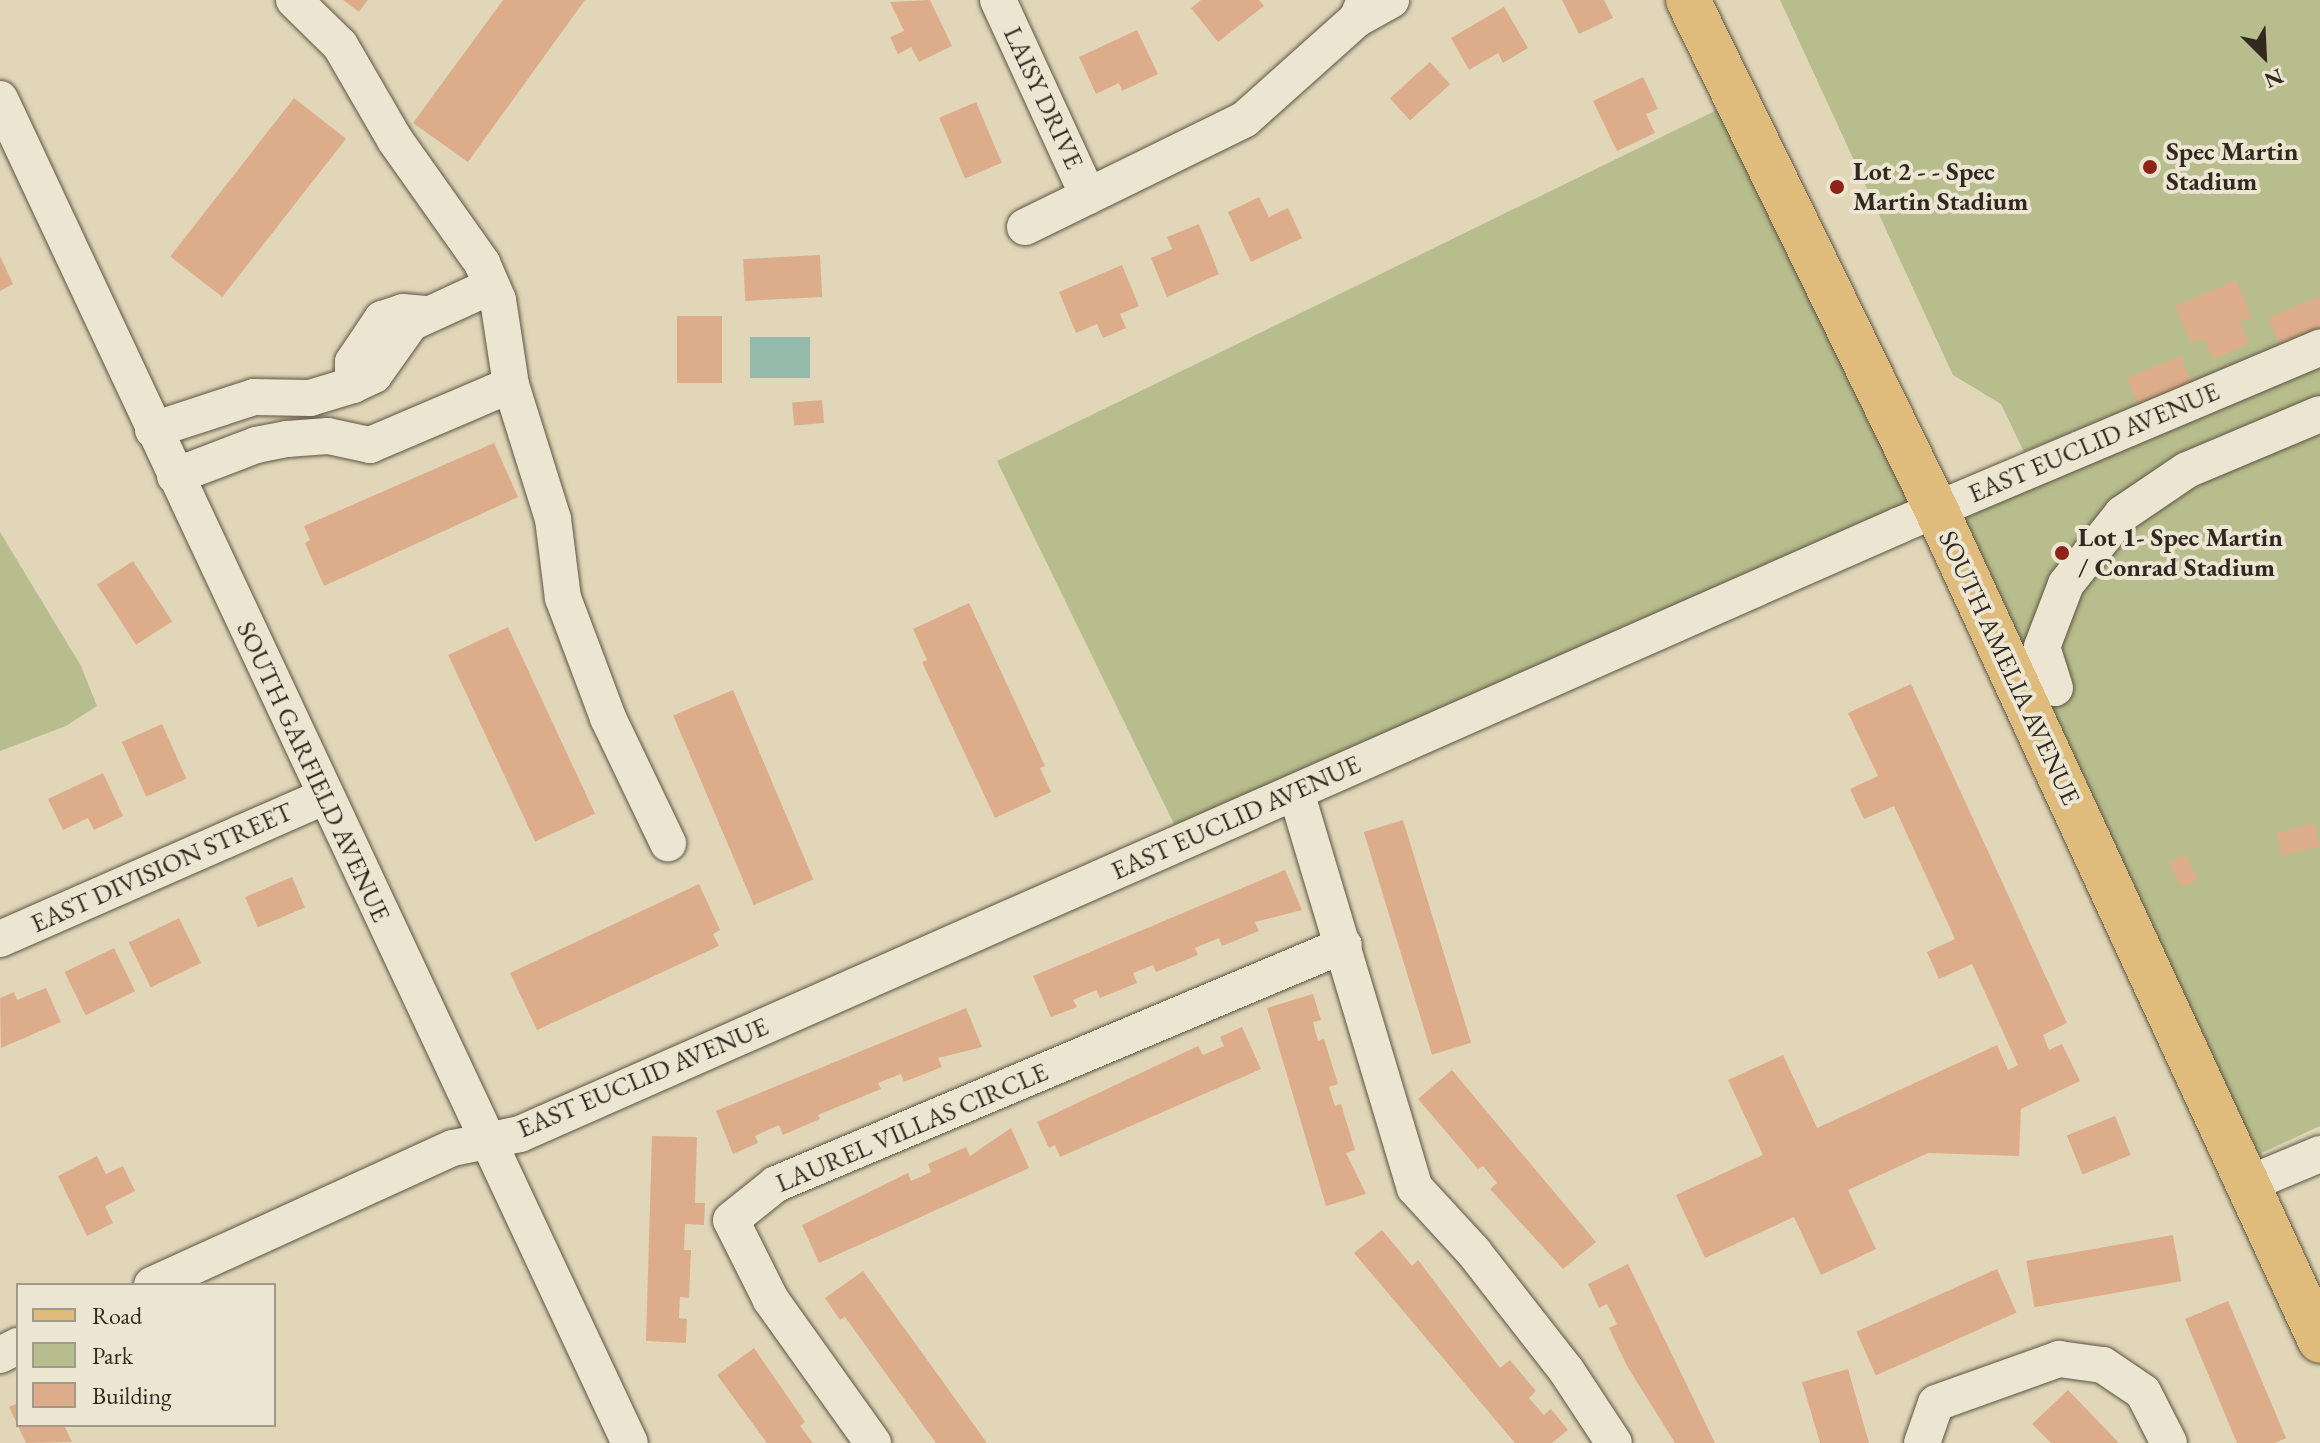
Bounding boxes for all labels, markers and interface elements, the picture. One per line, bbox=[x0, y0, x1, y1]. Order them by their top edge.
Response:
north arrow bbox=[2224, 16, 2304, 96]
street label: LAISY DRIVE bbox=[996, 22, 1090, 174]
text: N bbox=[2260, 62, 2288, 95]
place label: Spec Martin Stadium bbox=[2166, 136, 2298, 198]
place label: Lot 2 - - Spec Martin Stadium bbox=[1853, 156, 2028, 218]
marker: Spec Martin Stadium bbox=[2141, 158, 2159, 176]
marker: Lot 2 - - Spec Martin Stadium bbox=[1828, 178, 1846, 196]
street label: EAST EUCLID AVENUE bbox=[1964, 376, 2224, 510]
place label: Lot 1- Spec Martin / Conrad Stadium bbox=[2078, 522, 2283, 584]
street label: SOUTH AMELIA AVENUE bbox=[1932, 526, 2086, 810]
marker: Lot 1- Spec Martin / Conrad Stadium bbox=[2053, 544, 2071, 562]
street label: SOUTH GARFIELD AVENUE bbox=[230, 617, 396, 927]
street label: EAST EUCLID AVENUE bbox=[1107, 749, 1365, 887]
street label: EAST DIVISION STREET bbox=[26, 796, 298, 940]
street label: EAST EUCLID AVENUE bbox=[513, 1011, 773, 1145]
street label: LAUREL VILLAS CIRCLE bbox=[771, 1057, 1053, 1199]
legend bbox=[16, 1283, 276, 1427]
text: Road bbox=[92, 1300, 142, 1331]
text: Park bbox=[92, 1340, 133, 1371]
text: Building bbox=[92, 1380, 172, 1411]

